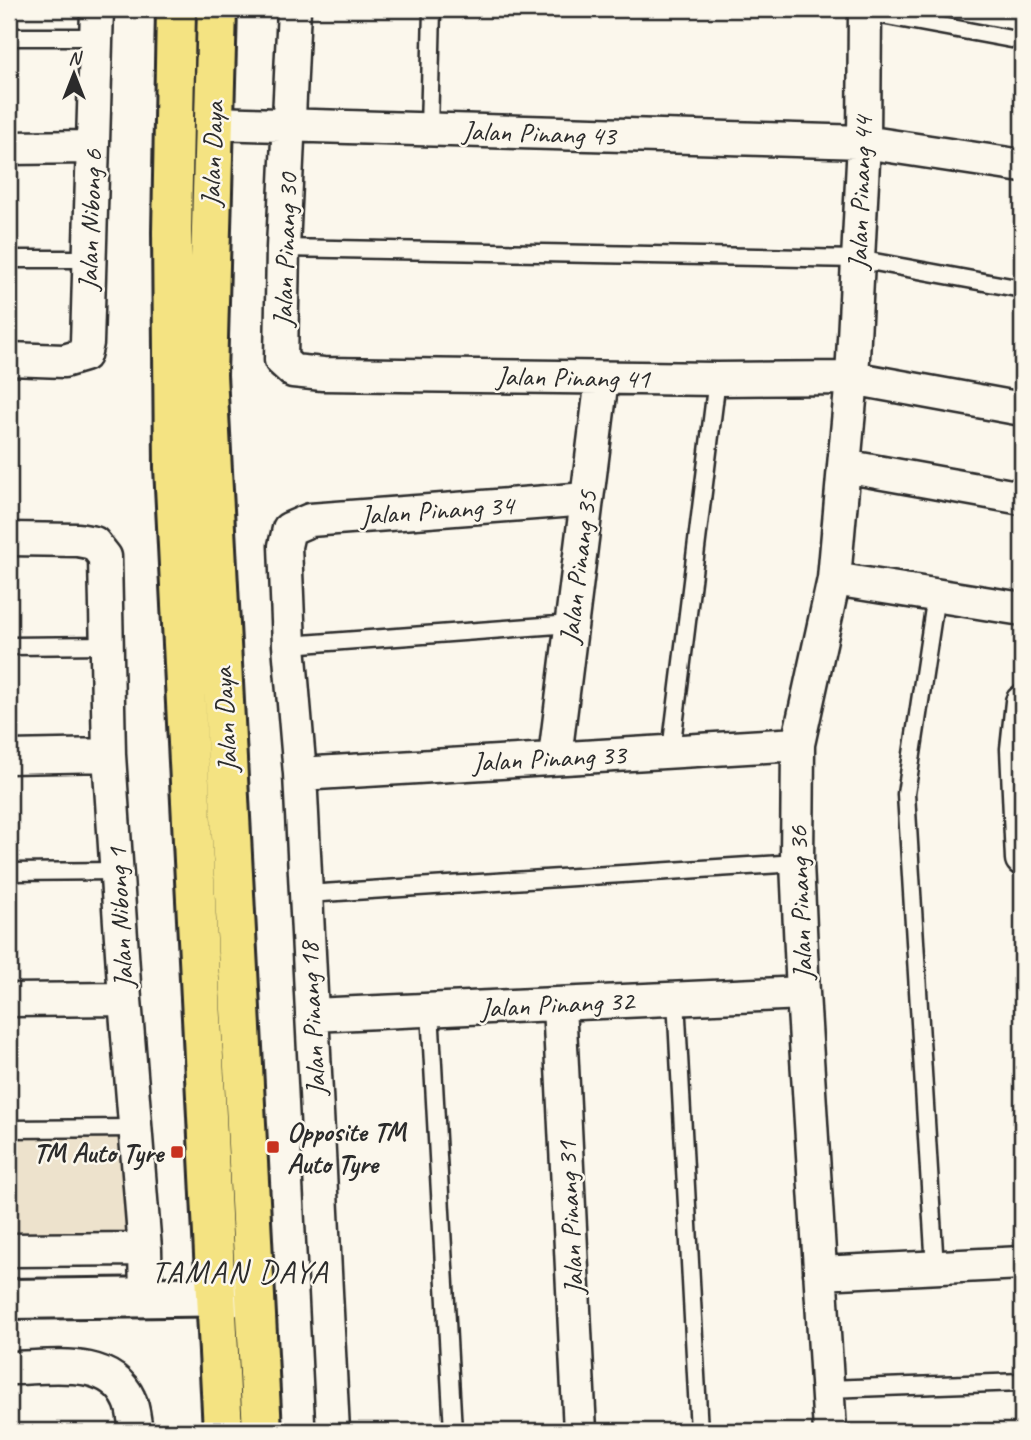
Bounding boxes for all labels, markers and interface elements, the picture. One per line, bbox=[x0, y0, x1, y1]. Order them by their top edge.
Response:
north arrow bbox=[38, 38, 108, 108]
text: N bbox=[68, 46, 83, 70]
street label: Jalan Daya bbox=[193, 99, 231, 209]
street label: Jalan Pinang 43 bbox=[460, 113, 619, 153]
street label: Jalan Pinang 44 bbox=[840, 113, 880, 272]
street label: Jalan Nibong 6 bbox=[70, 148, 110, 293]
street label: Jalan Pinang 30 bbox=[265, 170, 305, 329]
street label: Jalan Pinang 41 bbox=[494, 358, 652, 396]
street label: Jalan Pinang 34 bbox=[357, 487, 517, 533]
street label: Jalan Pinang 35 bbox=[551, 487, 605, 647]
street label: Jalan Daya bbox=[205, 665, 245, 775]
street label: Jalan Pinang 33 bbox=[469, 736, 629, 780]
street label: Jalan Pinang 36 bbox=[780, 824, 820, 982]
street label: Jalan Nibong 1 bbox=[99, 845, 141, 991]
street label: Jalan Pinang 18 bbox=[290, 939, 334, 1099]
street label: Jalan Pinang 32 bbox=[477, 982, 637, 1026]
place label: Opposite TM Auto Tyre bbox=[287, 1114, 408, 1182]
place label: TM Auto Tyre bbox=[33, 1135, 166, 1171]
marker: Opposite TM Auto Tyre bbox=[265, 1139, 281, 1155]
street label: Jalan Pinang 31 bbox=[548, 1139, 592, 1298]
marker: TM Auto Tyre bbox=[169, 1144, 185, 1160]
district label: TAMAN DAYA bbox=[151, 1251, 329, 1292]

